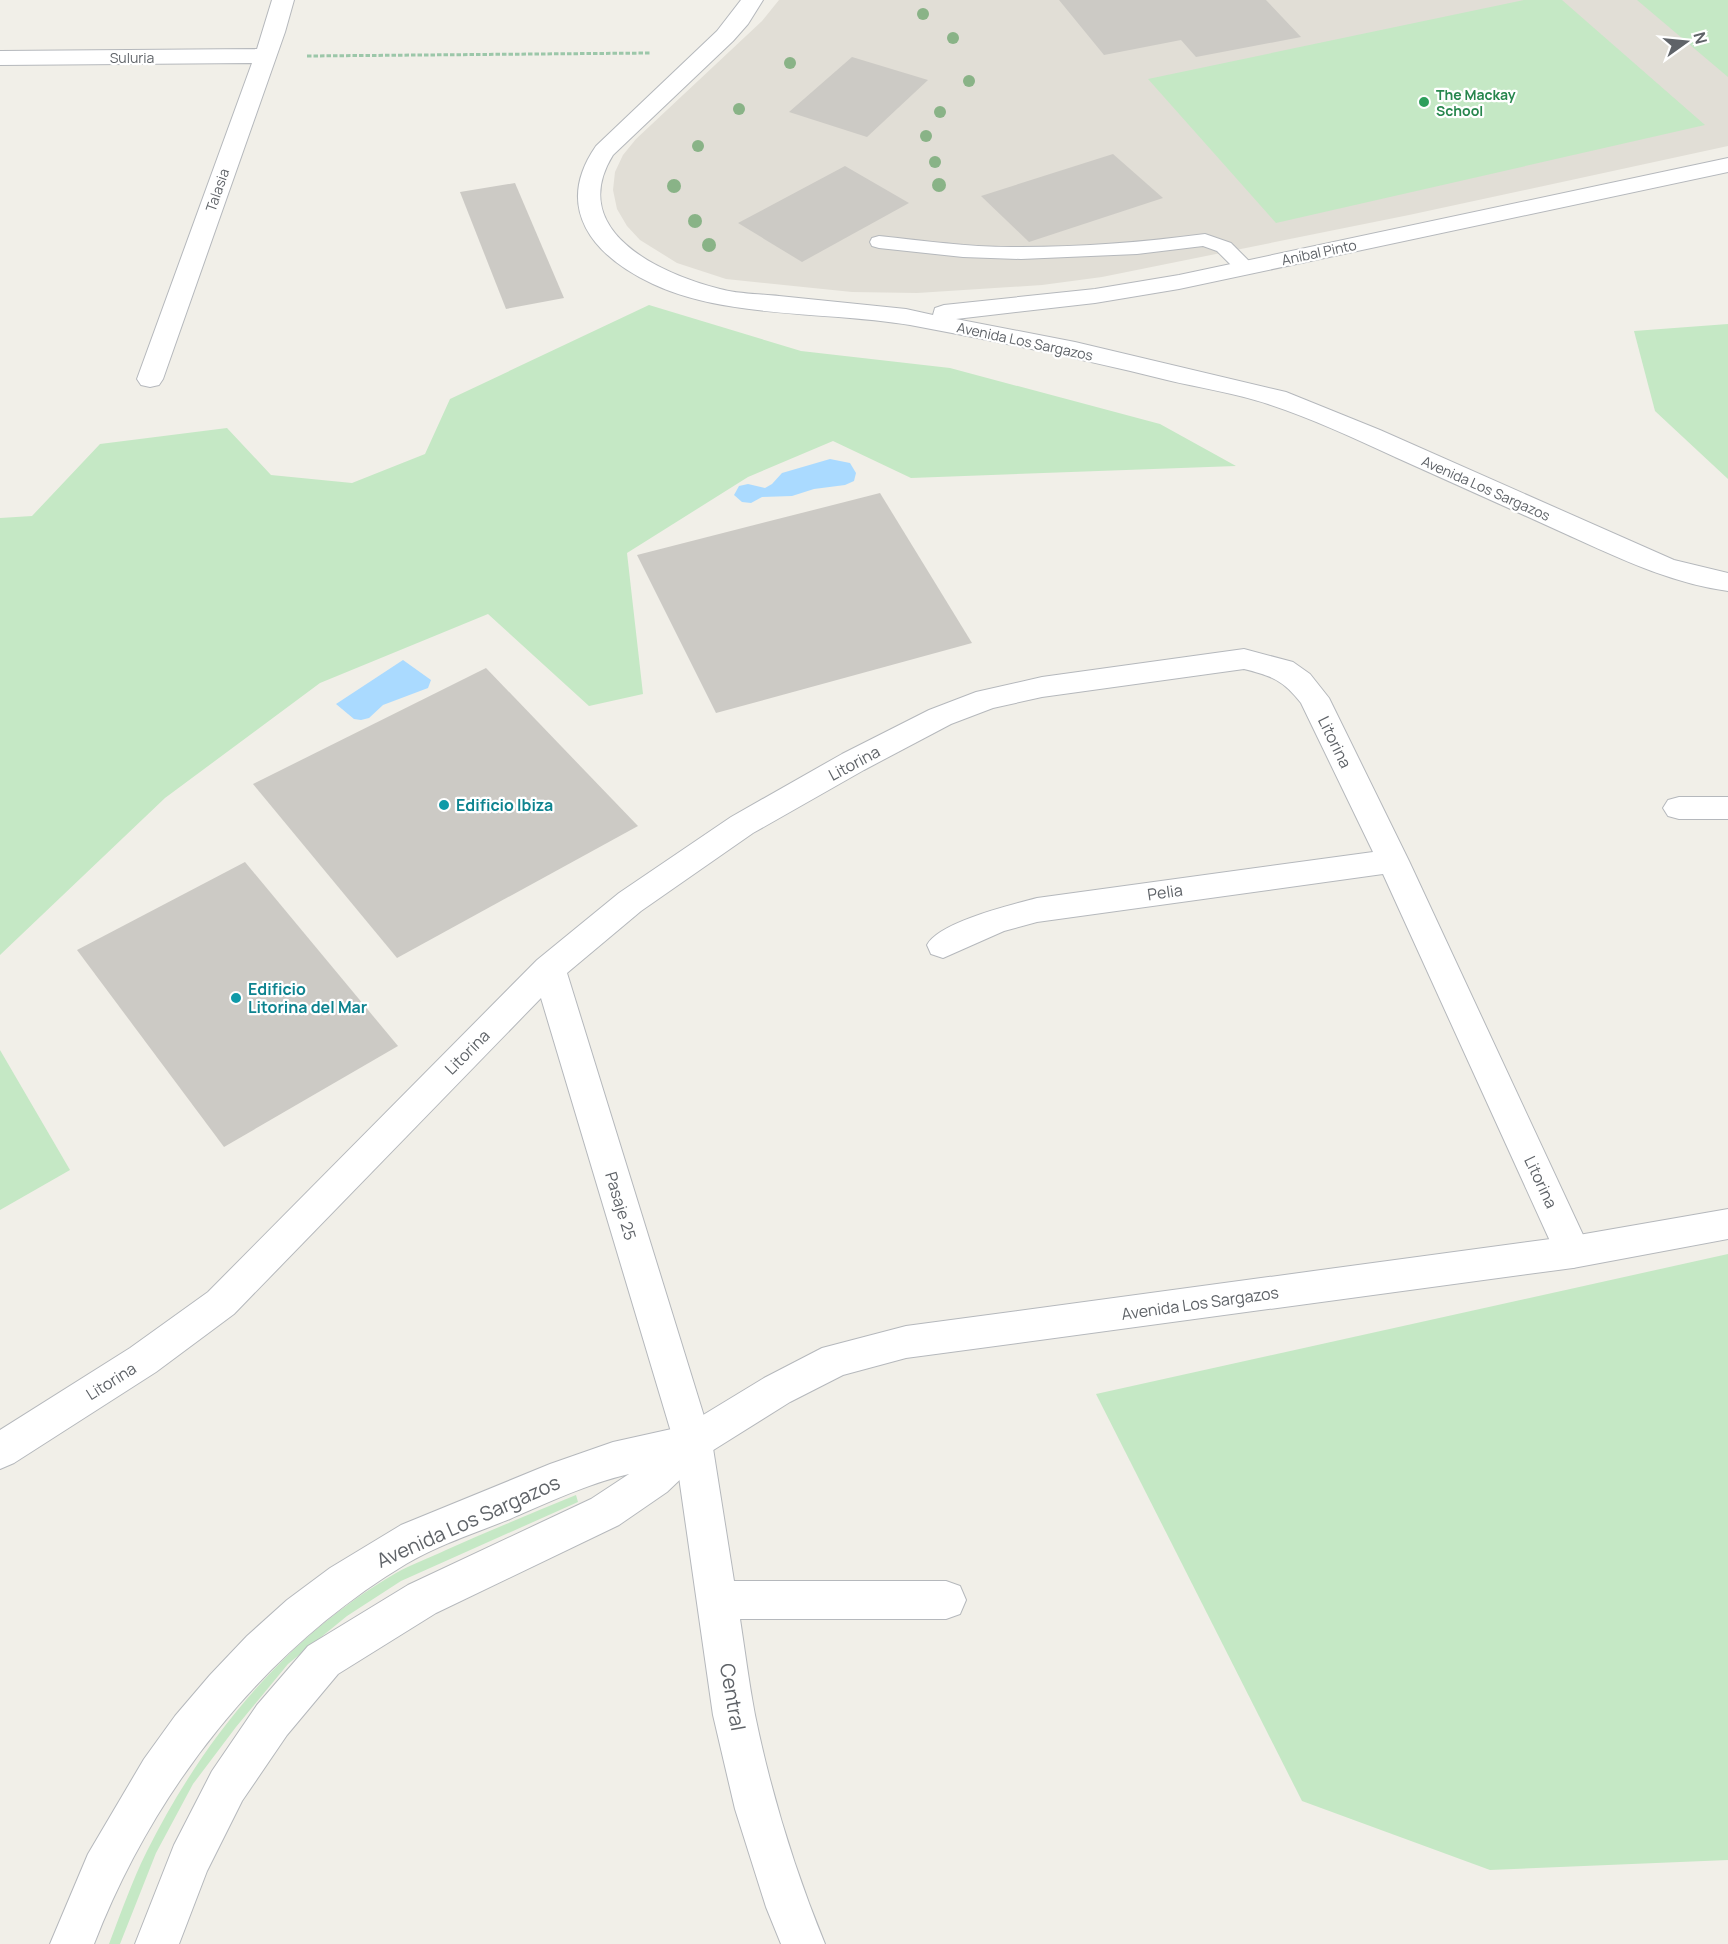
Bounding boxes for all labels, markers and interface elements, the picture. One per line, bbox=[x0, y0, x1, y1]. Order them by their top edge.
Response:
north arrow bbox=[1656, 12, 1716, 72]
text: N bbox=[1688, 30, 1713, 47]
street label: Suluria bbox=[110, 48, 154, 67]
place label: The Mackay School bbox=[1436, 85, 1516, 120]
marker: The Mackay School bbox=[1417, 95, 1431, 109]
street label: Talasia bbox=[201, 166, 233, 214]
street label: Aníbal Pinto bbox=[1280, 235, 1358, 269]
street label: Avenida Los Sargazos bbox=[955, 317, 1095, 365]
street label: Avenida Los Sargazos bbox=[1419, 451, 1553, 525]
street label: Litorina bbox=[1313, 712, 1357, 772]
street label: Litorina bbox=[824, 740, 884, 786]
place label: Edificio Ibiza bbox=[456, 794, 553, 816]
marker: Edificio Ibiza bbox=[437, 798, 451, 812]
street label: Pelia bbox=[1146, 879, 1184, 905]
place label: Edificio Litorina del Mar bbox=[248, 978, 367, 1018]
marker: Edificio Litorina del Mar bbox=[229, 991, 243, 1005]
street label: Litorina bbox=[440, 1025, 494, 1079]
street label: Litorina bbox=[1519, 1152, 1563, 1212]
street label: Pasaje 25 bbox=[600, 1169, 642, 1243]
street label: Avenida Los Sargazos bbox=[1120, 1281, 1280, 1325]
street label: Litorina bbox=[82, 1357, 140, 1405]
street label: Avenida Los Sargazos bbox=[372, 1468, 564, 1574]
street label: Central bbox=[714, 1661, 752, 1733]

